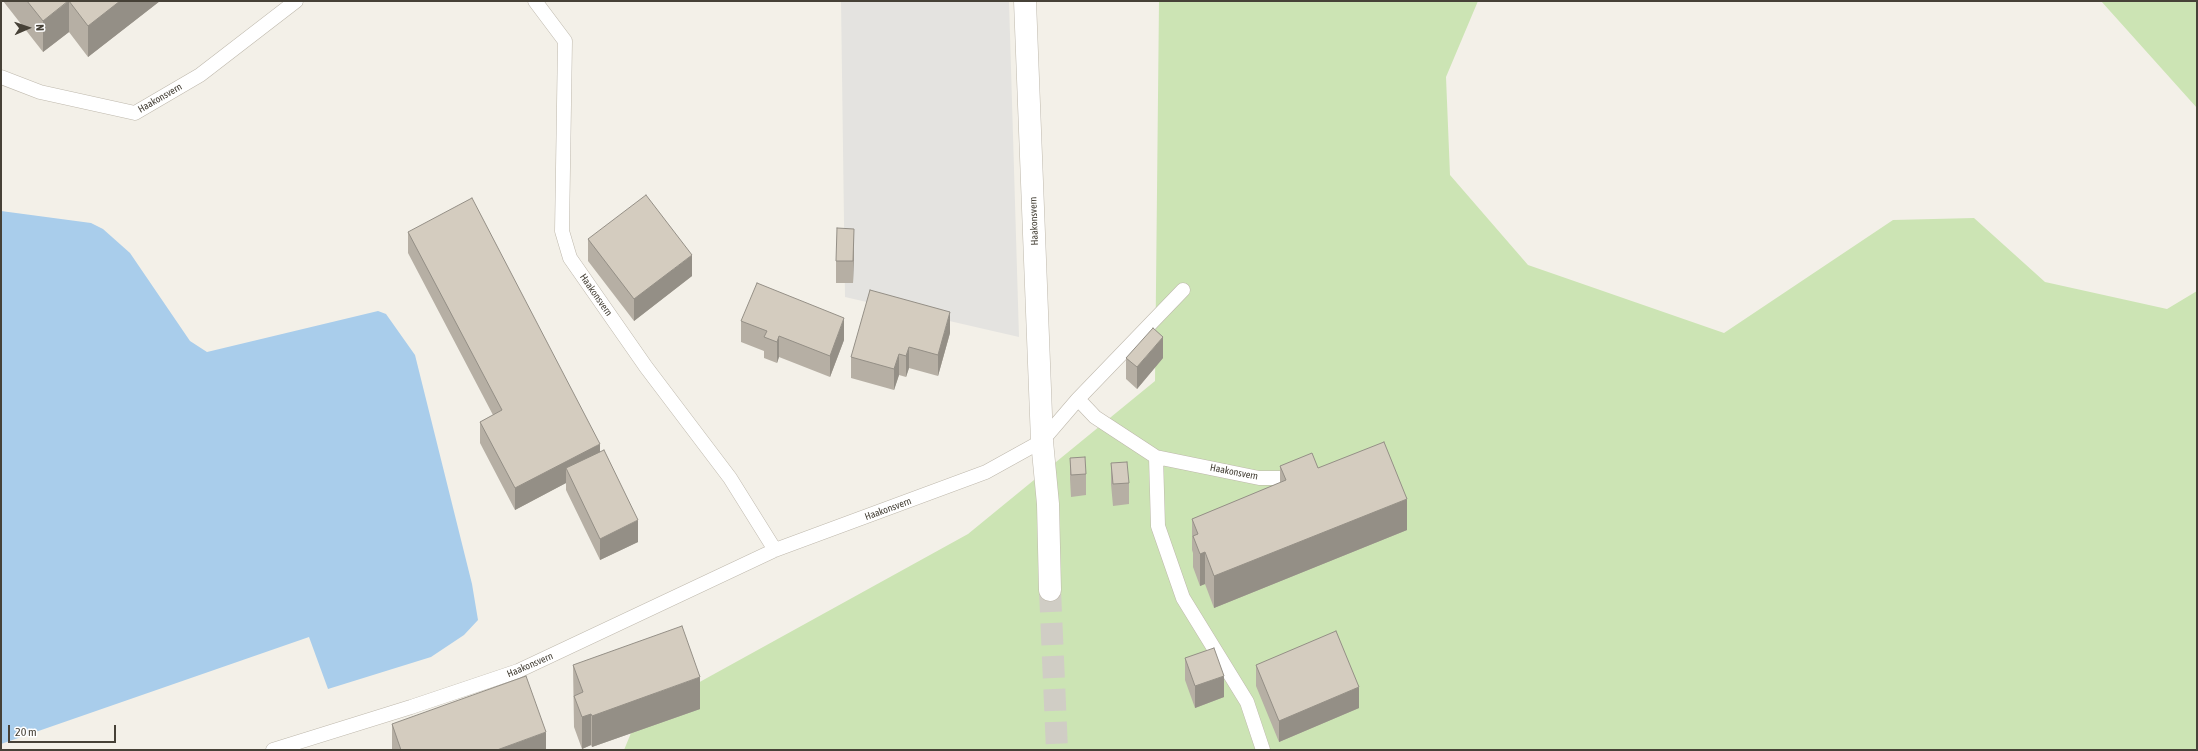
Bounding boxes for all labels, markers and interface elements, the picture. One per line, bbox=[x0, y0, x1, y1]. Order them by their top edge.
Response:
north arrow bbox=[8, 8, 48, 48]
text: N bbox=[34, 24, 46, 31]
street label: Haakonsvern bbox=[136, 81, 184, 115]
street label: Haakonsvern bbox=[1027, 196, 1041, 246]
street label: Haakonsvern bbox=[577, 272, 615, 318]
street label: Haakonsvern bbox=[1209, 461, 1259, 483]
street label: Haakonsvern bbox=[863, 495, 913, 523]
street label: Haakonsvern bbox=[505, 650, 555, 680]
scale bar bbox=[10, 717, 118, 743]
text: 20 m bbox=[15, 725, 37, 739]

